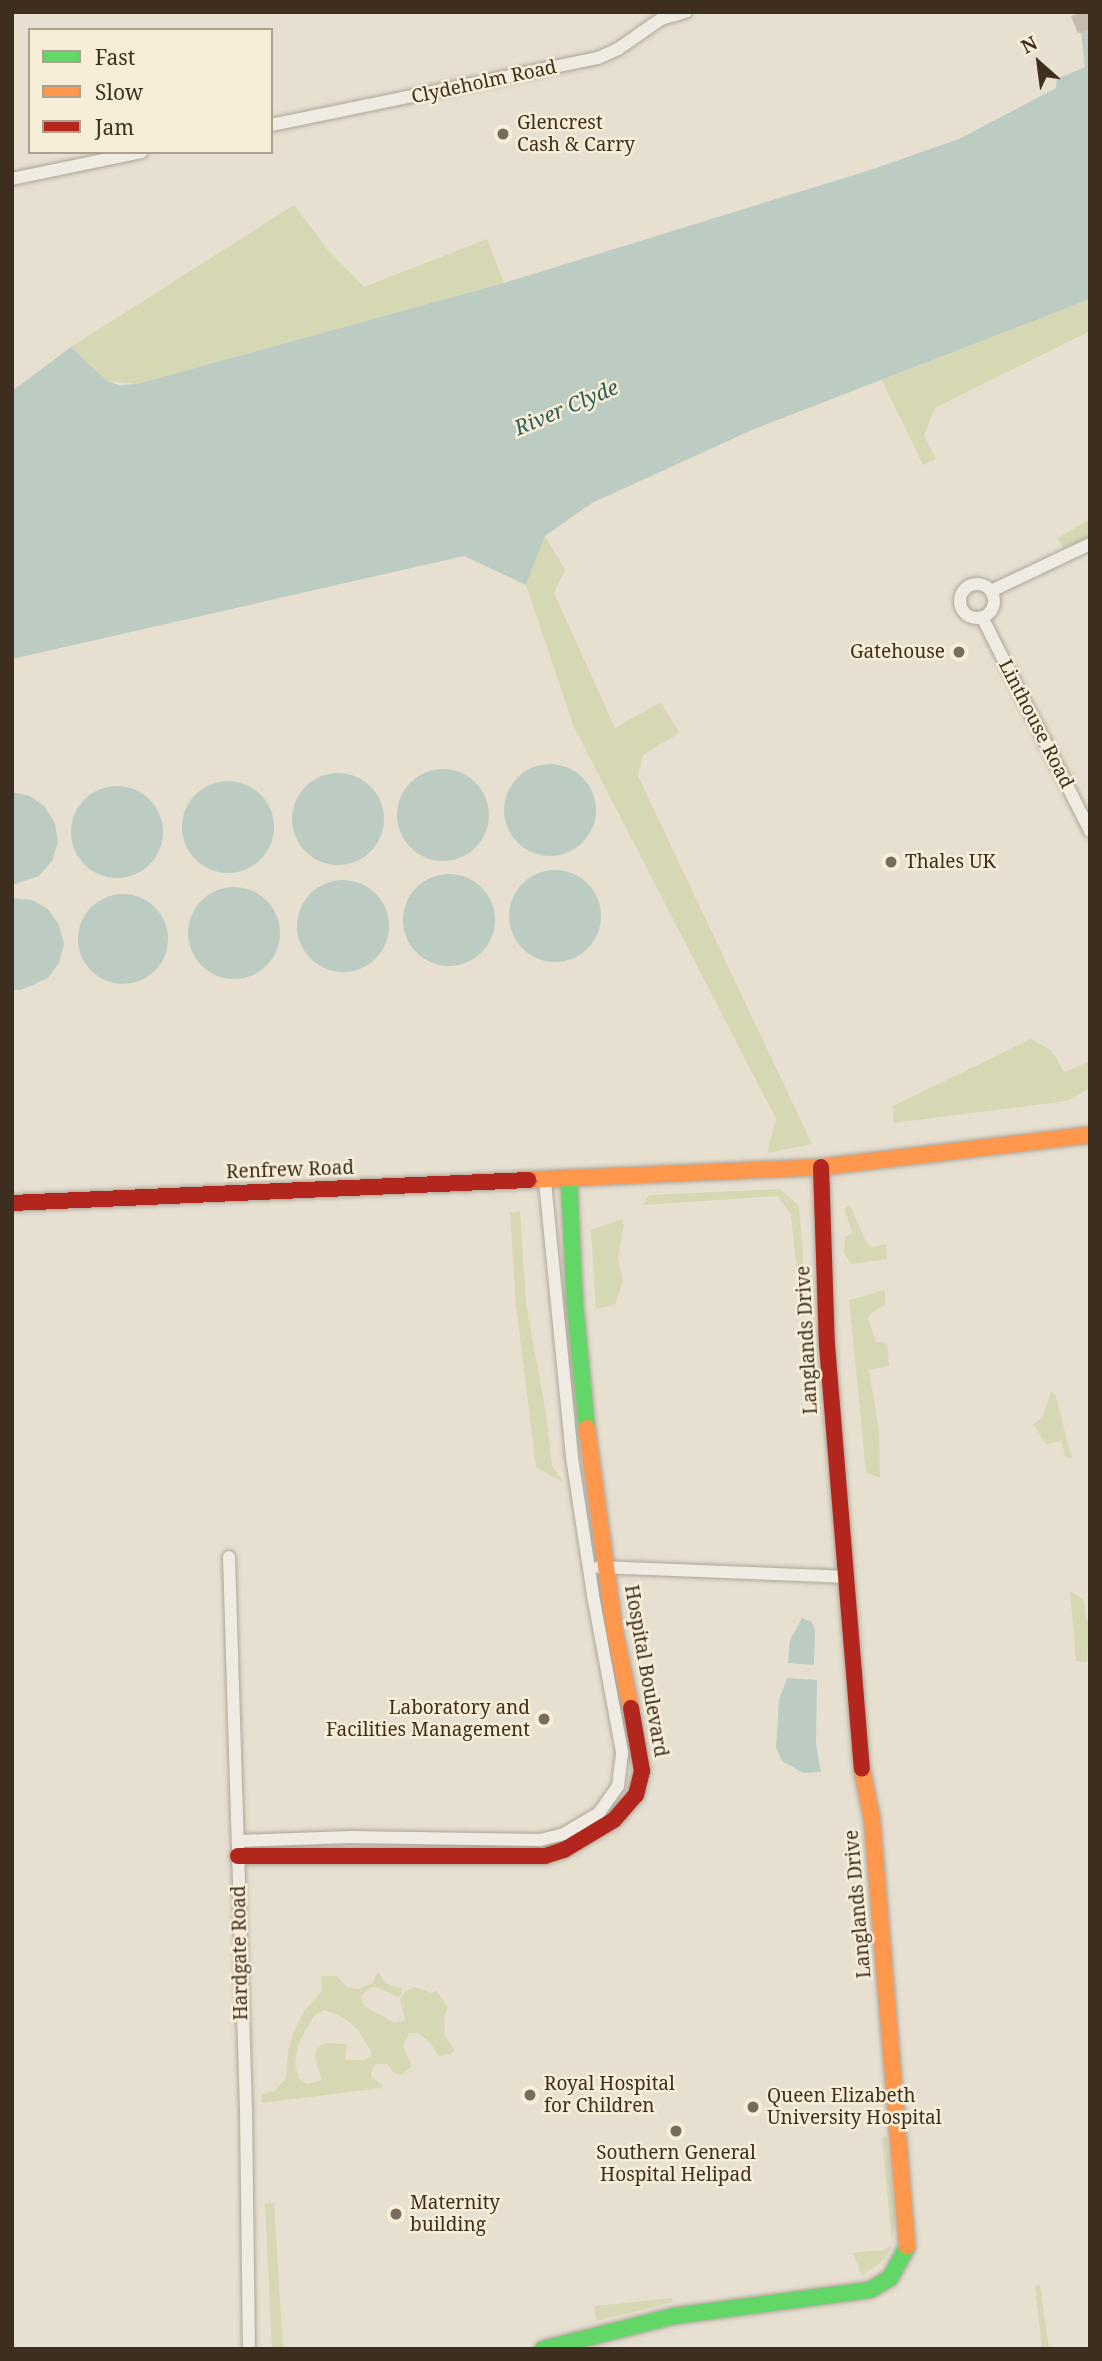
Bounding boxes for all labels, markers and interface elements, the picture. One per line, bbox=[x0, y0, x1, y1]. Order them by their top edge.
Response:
legend bbox=[28, 28, 273, 154]
north arrow bbox=[1004, 28, 1074, 98]
text: N bbox=[1016, 29, 1042, 59]
text: Fast bbox=[95, 43, 135, 71]
street label: Clydeholm Road bbox=[409, 55, 559, 109]
text: Slow bbox=[95, 78, 143, 106]
place label: Glencrest Cash & Carry bbox=[517, 112, 635, 156]
text: Jam bbox=[95, 113, 134, 141]
marker: Glencrest Cash & Carry bbox=[495, 126, 511, 142]
water label: River Clyde bbox=[510, 374, 622, 440]
place label: Gatehouse bbox=[850, 641, 945, 663]
marker: Gatehouse bbox=[951, 644, 967, 660]
street label: Linthouse Road bbox=[994, 656, 1078, 792]
place label: Thales UK bbox=[905, 851, 996, 873]
marker: Thales UK bbox=[883, 854, 899, 870]
street label: Renfrew Road bbox=[226, 1156, 354, 1184]
street label: Langlands Drive bbox=[792, 1265, 822, 1415]
street label: Hospital Boulevard bbox=[620, 1583, 672, 1759]
place label: Laboratory and Facilities Management bbox=[326, 1697, 530, 1741]
marker: Laboratory and Facilities Management bbox=[536, 1711, 552, 1727]
street label: Langlands Drive bbox=[840, 1829, 876, 1979]
street label: Hardgate Road bbox=[227, 1885, 253, 2021]
place label: Royal Hospital for Children bbox=[544, 2073, 675, 2117]
place label: Queen Elizabeth University Hospital bbox=[767, 2085, 942, 2129]
marker: Royal Hospital for Children bbox=[522, 2087, 538, 2103]
marker: Queen Elizabeth University Hospital bbox=[745, 2099, 761, 2115]
marker: Southern General Hospital Helipad bbox=[668, 2123, 684, 2139]
place label: Southern General Hospital Helipad bbox=[596, 2142, 756, 2186]
place label: Maternity building bbox=[410, 2192, 500, 2236]
marker: Maternity building bbox=[388, 2206, 404, 2222]

